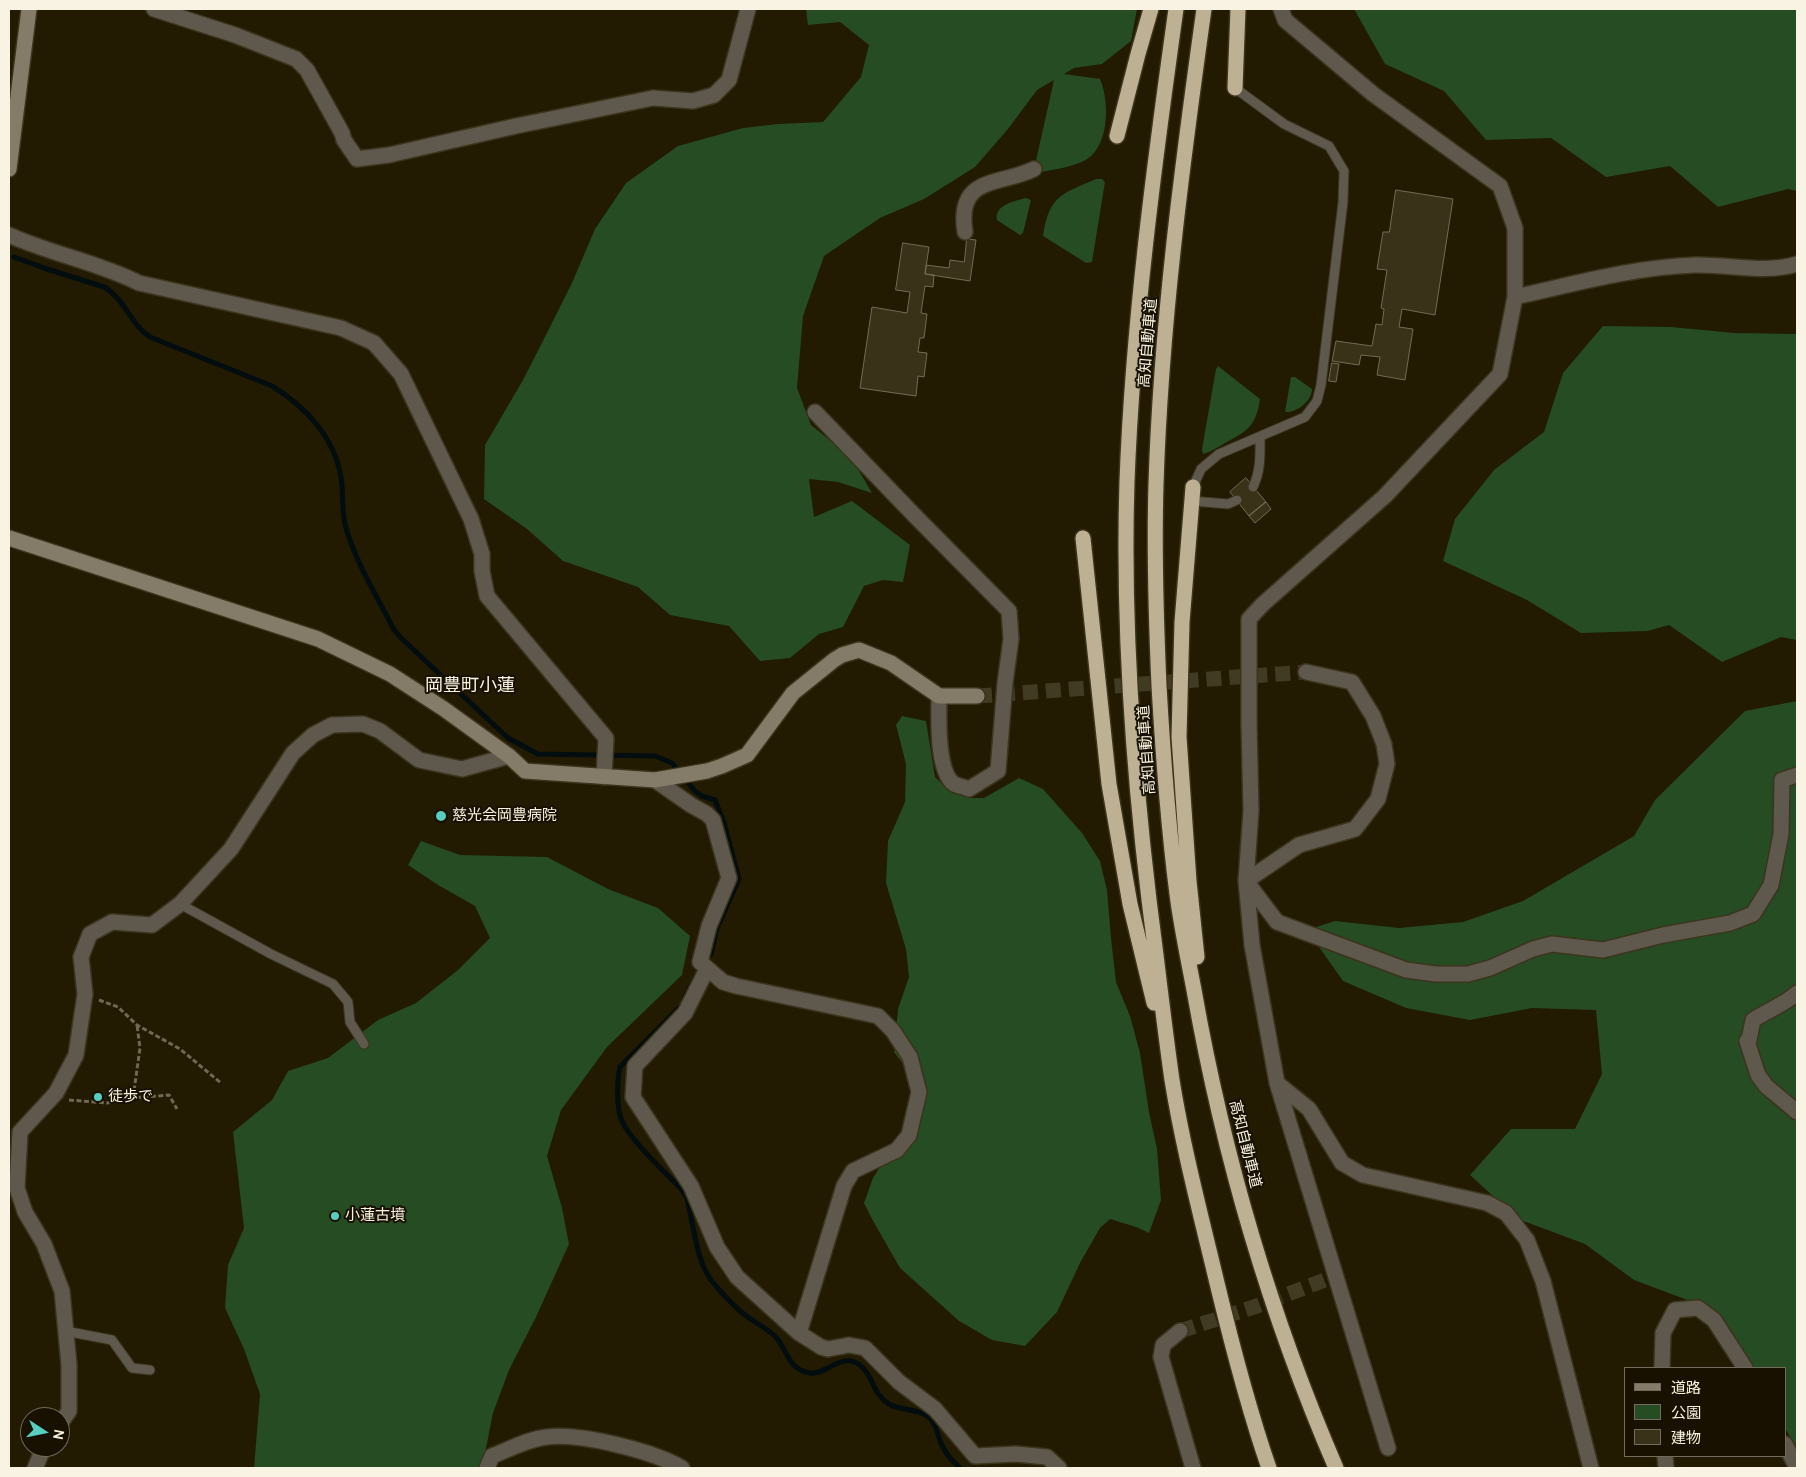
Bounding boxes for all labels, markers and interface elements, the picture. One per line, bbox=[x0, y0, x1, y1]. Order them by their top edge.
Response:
street label: 高知自動車道 bbox=[1135, 297, 1161, 389]
district label: 岡豊町小蓮 bbox=[425, 675, 515, 697]
street label: 高知自動車道 bbox=[1135, 704, 1159, 796]
place label: 慈光会岡豊病院 bbox=[452, 807, 557, 825]
marker: 慈光会岡豊病院 bbox=[434, 809, 448, 823]
place label: 徒歩で bbox=[108, 1088, 153, 1106]
marker: 徒歩で bbox=[92, 1091, 104, 1103]
street label: 高知自動車道 bbox=[1225, 1098, 1265, 1190]
place label: 小蓮古墳 bbox=[345, 1207, 405, 1225]
marker: 小蓮古墳 bbox=[329, 1210, 341, 1222]
legend bbox=[1624, 1367, 1786, 1457]
text: 道路 bbox=[1671, 1379, 1701, 1397]
text: 公園 bbox=[1671, 1404, 1701, 1422]
north arrow bbox=[20, 1407, 70, 1457]
text: N bbox=[49, 1428, 69, 1441]
text: 建物 bbox=[1671, 1429, 1701, 1447]

